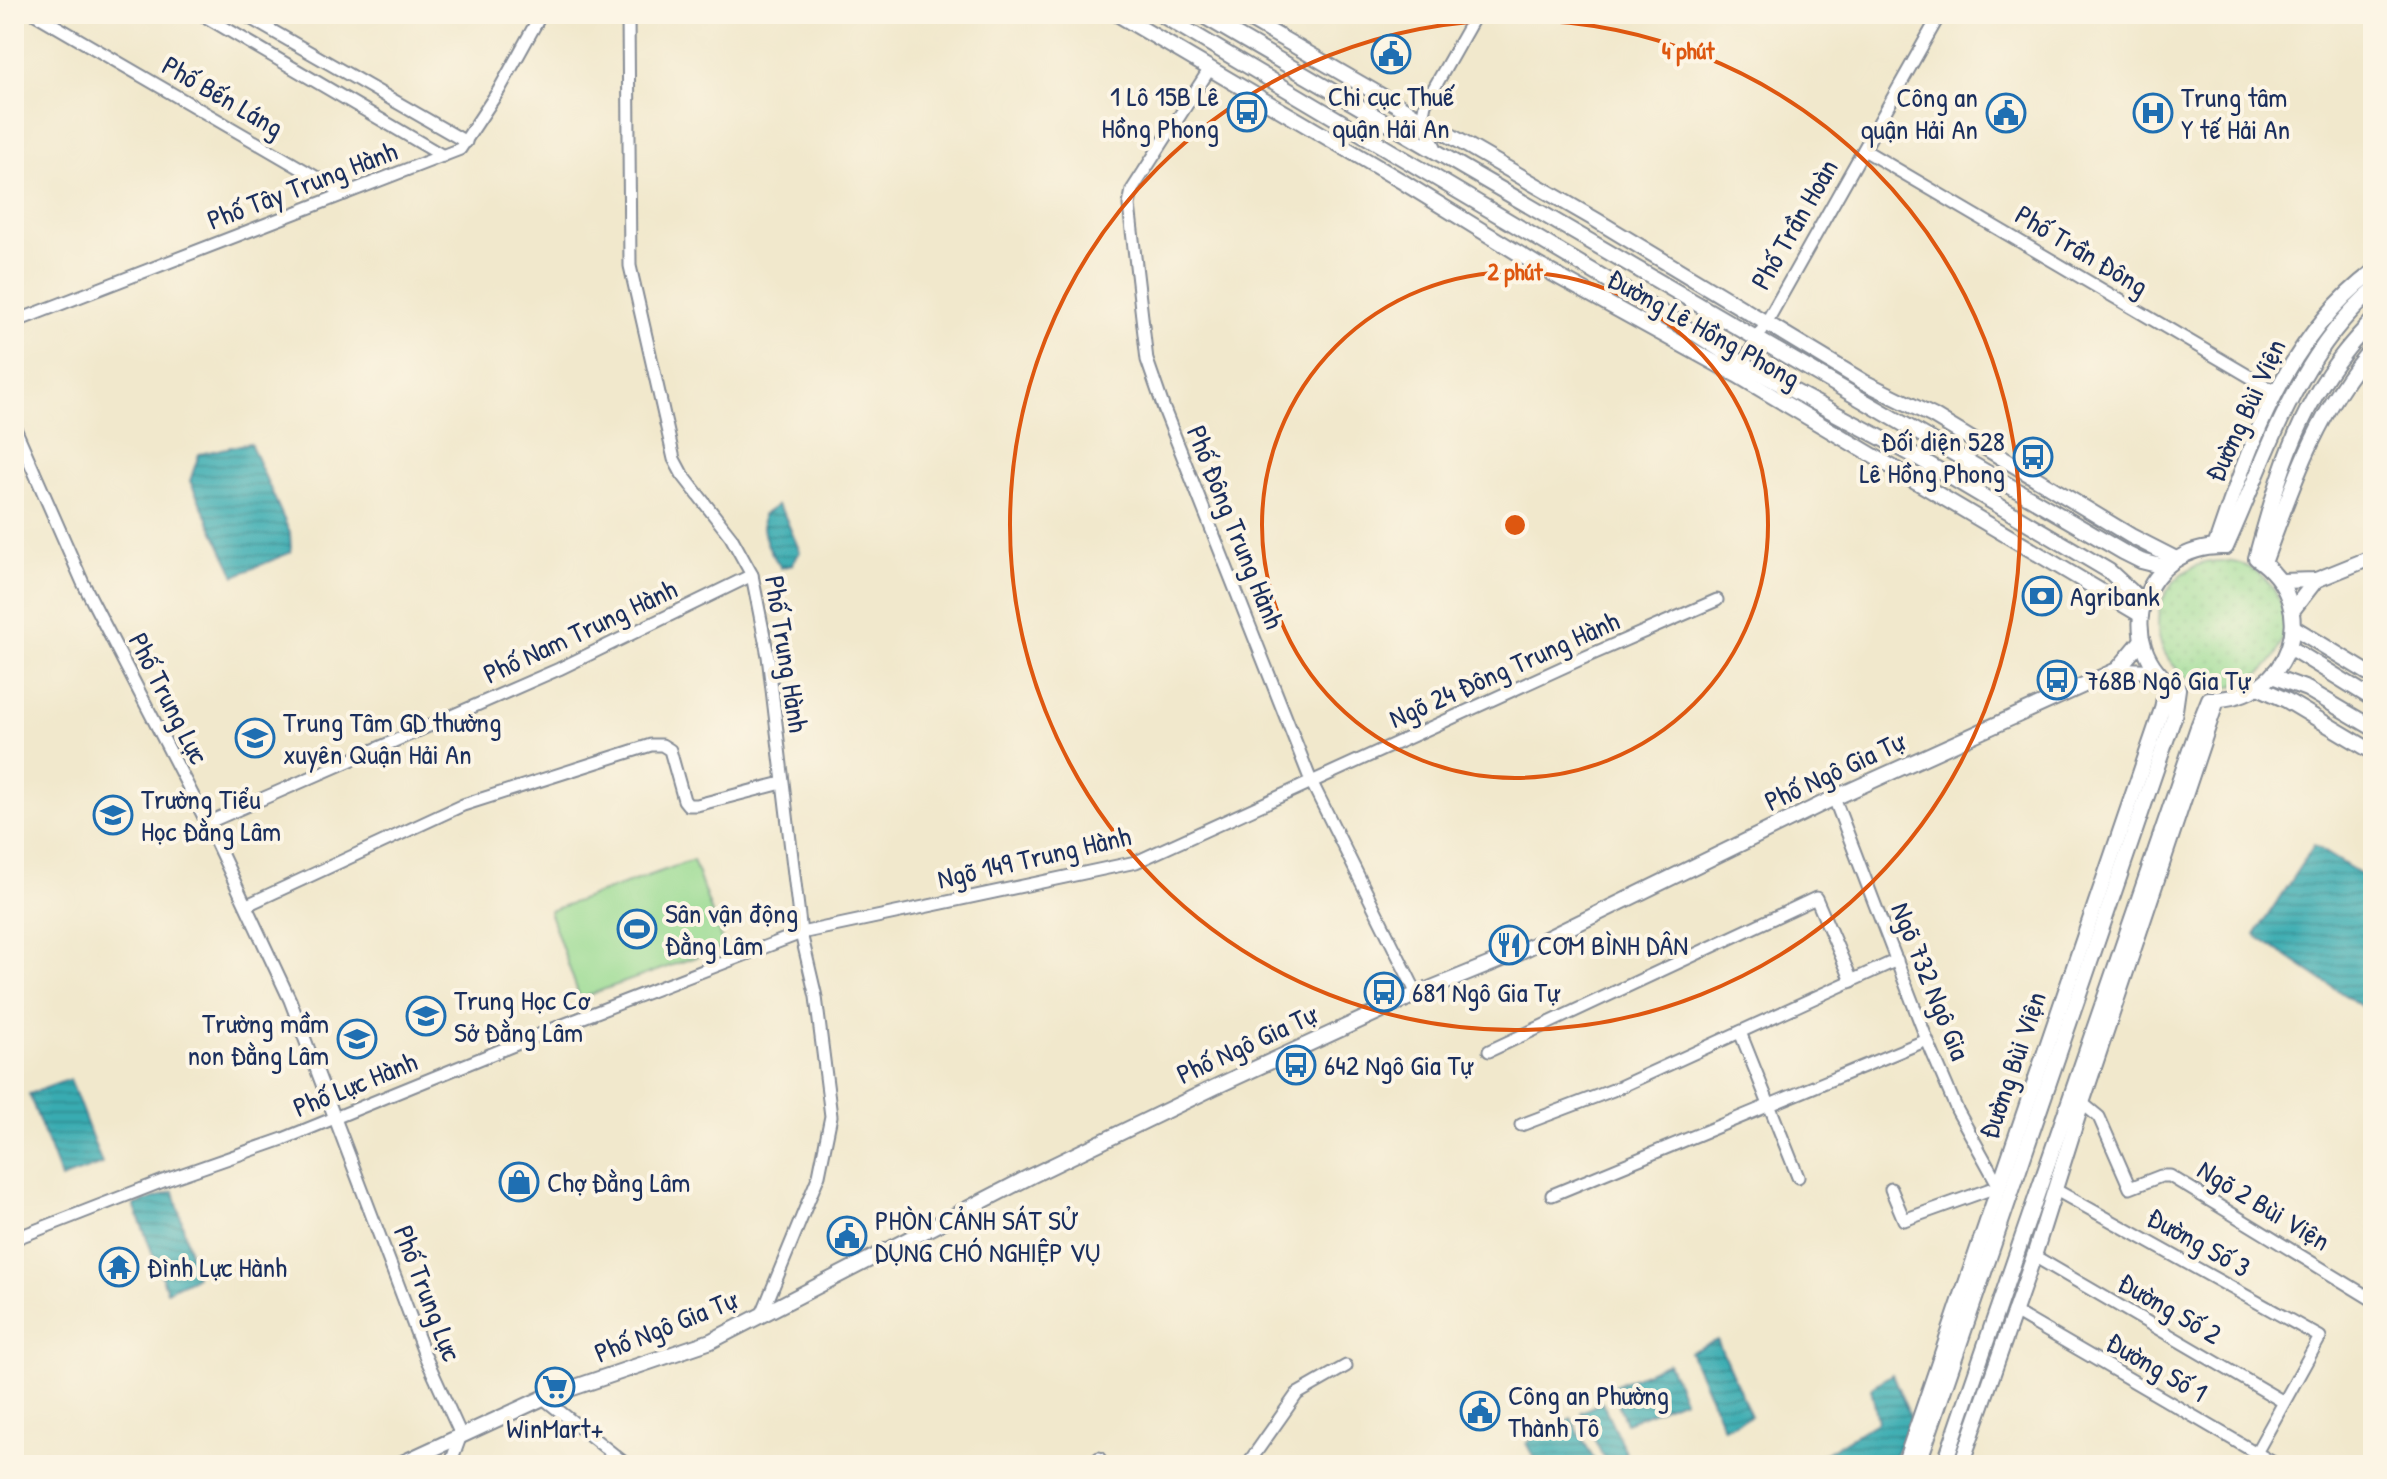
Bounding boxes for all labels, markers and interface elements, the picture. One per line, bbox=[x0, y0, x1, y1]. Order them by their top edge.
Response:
public building icon: Chi cục Thuế quận Hải An bbox=[1370, 33, 1412, 75]
text: 4 phút bbox=[1662, 34, 1715, 67]
street label: Phố Bến Láng bbox=[156, 46, 290, 146]
place label: 1 Lô 15B Lê Hồng Phong bbox=[1101, 77, 1219, 147]
place label: Chi cục Thuế quận Hải An bbox=[1328, 77, 1455, 147]
place label: Công an quận Hải An bbox=[1861, 78, 1978, 148]
place label: Trung tâm Y tế Hải An bbox=[2181, 78, 2290, 148]
bus stop icon: 1 Lô 15B Lê Hồng Phong bbox=[1226, 91, 1268, 133]
public building icon: Công an quận Hải An bbox=[1985, 92, 2027, 134]
hospital icon: Trung tâm Y tế Hải An bbox=[2132, 92, 2174, 134]
street label: Phố Tây Trung Hành bbox=[202, 131, 403, 239]
street label: Phố Trần Hoàn bbox=[1741, 152, 1847, 296]
street label: Phố Trần Đông bbox=[2008, 195, 2156, 305]
text: 2 phút bbox=[1488, 255, 1543, 288]
street label: Đường Lê Hồng Phong bbox=[1601, 259, 1807, 397]
street label: Đường Bùi Viện bbox=[2195, 332, 2295, 488]
street label: Phố Đông Trung Hành bbox=[1178, 420, 1294, 635]
place label: Đối diện 528 Lê Hồng Phong bbox=[1859, 422, 2005, 492]
bus stop icon: Đối diện 528 Lê Hồng Phong bbox=[2012, 436, 2054, 478]
centre of rings bbox=[1501, 511, 1529, 539]
street label: Phố Nam Trung Hành bbox=[477, 569, 683, 692]
street label: Phố Trung Hành bbox=[756, 573, 818, 735]
bank icon: Agribank bbox=[2021, 575, 2063, 617]
place label: Agribank bbox=[2070, 577, 2160, 615]
street label: Ngõ 24 Đông Trung Hành bbox=[1383, 601, 1625, 737]
street label: Phố Trung Lực bbox=[120, 626, 218, 770]
bus stop icon: 768B Ngô Gia Tự bbox=[2036, 659, 2078, 701]
place label: 768B Ngô Gia Tự bbox=[2085, 661, 2252, 699]
place label: Trung Tâm GD thường xuyên Quận Hải An bbox=[283, 703, 501, 773]
school or university icon: Trung Tâm GD thường xuyên Quận Hải An bbox=[234, 717, 276, 759]
street label: Phố Ngô Gia Tự bbox=[1758, 721, 1912, 820]
place label: Trường Tiểu Học Đằng Lâm bbox=[141, 780, 281, 850]
school or university icon: Trường Tiểu Học Đằng Lâm bbox=[92, 794, 134, 836]
street label: Ngõ 149 Trung Hành bbox=[933, 816, 1135, 898]
place label: Sân vận động Đằng Lâm bbox=[665, 894, 798, 964]
street label: Ngõ 732 Ngô Gia bbox=[1882, 897, 1980, 1065]
sports icon: Sân vận động Đằng Lâm bbox=[616, 908, 658, 950]
restaurant icon: CƠM BÌNH DÂN bbox=[1488, 924, 1530, 966]
place label: CƠM BÌNH DÂN bbox=[1537, 926, 1688, 964]
bus stop icon: 681 Ngô Gia Tự bbox=[1363, 971, 1405, 1013]
place label: 681 Ngô Gia Tự bbox=[1412, 973, 1561, 1011]
place label: Trung Học Cơ Sở Đằng Lâm bbox=[454, 981, 591, 1051]
street label: Đường Bùi Viện bbox=[1969, 986, 2055, 1144]
street label: Phố Ngô Gia Tự bbox=[1170, 994, 1324, 1093]
school or university icon: Trung Học Cơ Sở Đằng Lâm bbox=[405, 995, 447, 1037]
place label: Trường mầm non Đằng Lâm bbox=[188, 1004, 329, 1074]
school or university icon: Trường mầm non Đằng Lâm bbox=[336, 1018, 378, 1060]
street label: Phố Lực Hành bbox=[287, 1042, 423, 1126]
bus stop icon: 642 Ngô Gia Tự bbox=[1275, 1044, 1317, 1086]
place label: 642 Ngô Gia Tự bbox=[1324, 1046, 1475, 1084]
street label: Ngõ 2 Bùi Viện bbox=[2191, 1150, 2337, 1260]
shop icon: Chợ Đằng Lâm bbox=[498, 1161, 540, 1203]
place label: Chợ Đằng Lâm bbox=[547, 1163, 690, 1201]
street label: Đường Số 3 bbox=[2141, 1198, 2257, 1286]
place label: PHÒN CẢNH SÁT SỬ DỤNG CHÓ NGHIỆP VỤ bbox=[875, 1201, 1100, 1271]
public building icon: PHÒN CẢNH SÁT SỬ DỤNG CHÓ NGHIỆP VỤ bbox=[826, 1215, 868, 1257]
street label: Phố Trung Lực bbox=[385, 1220, 471, 1366]
temple icon: Đình Lực Hành bbox=[98, 1246, 140, 1288]
place label: Đình Lực Hành bbox=[147, 1248, 287, 1286]
street label: Đường Số 2 bbox=[2112, 1263, 2228, 1353]
street label: Phố Ngô Gia Tự bbox=[589, 1279, 744, 1372]
street label: Đường Số 1 bbox=[2100, 1323, 2214, 1411]
supermarket icon: WinMart+ bbox=[534, 1366, 576, 1408]
place label: Công an Phường Thành Tô bbox=[1508, 1376, 1669, 1446]
public building icon: Công an Phường Thành Tô bbox=[1459, 1390, 1501, 1432]
place label: WinMart+ bbox=[506, 1409, 604, 1447]

